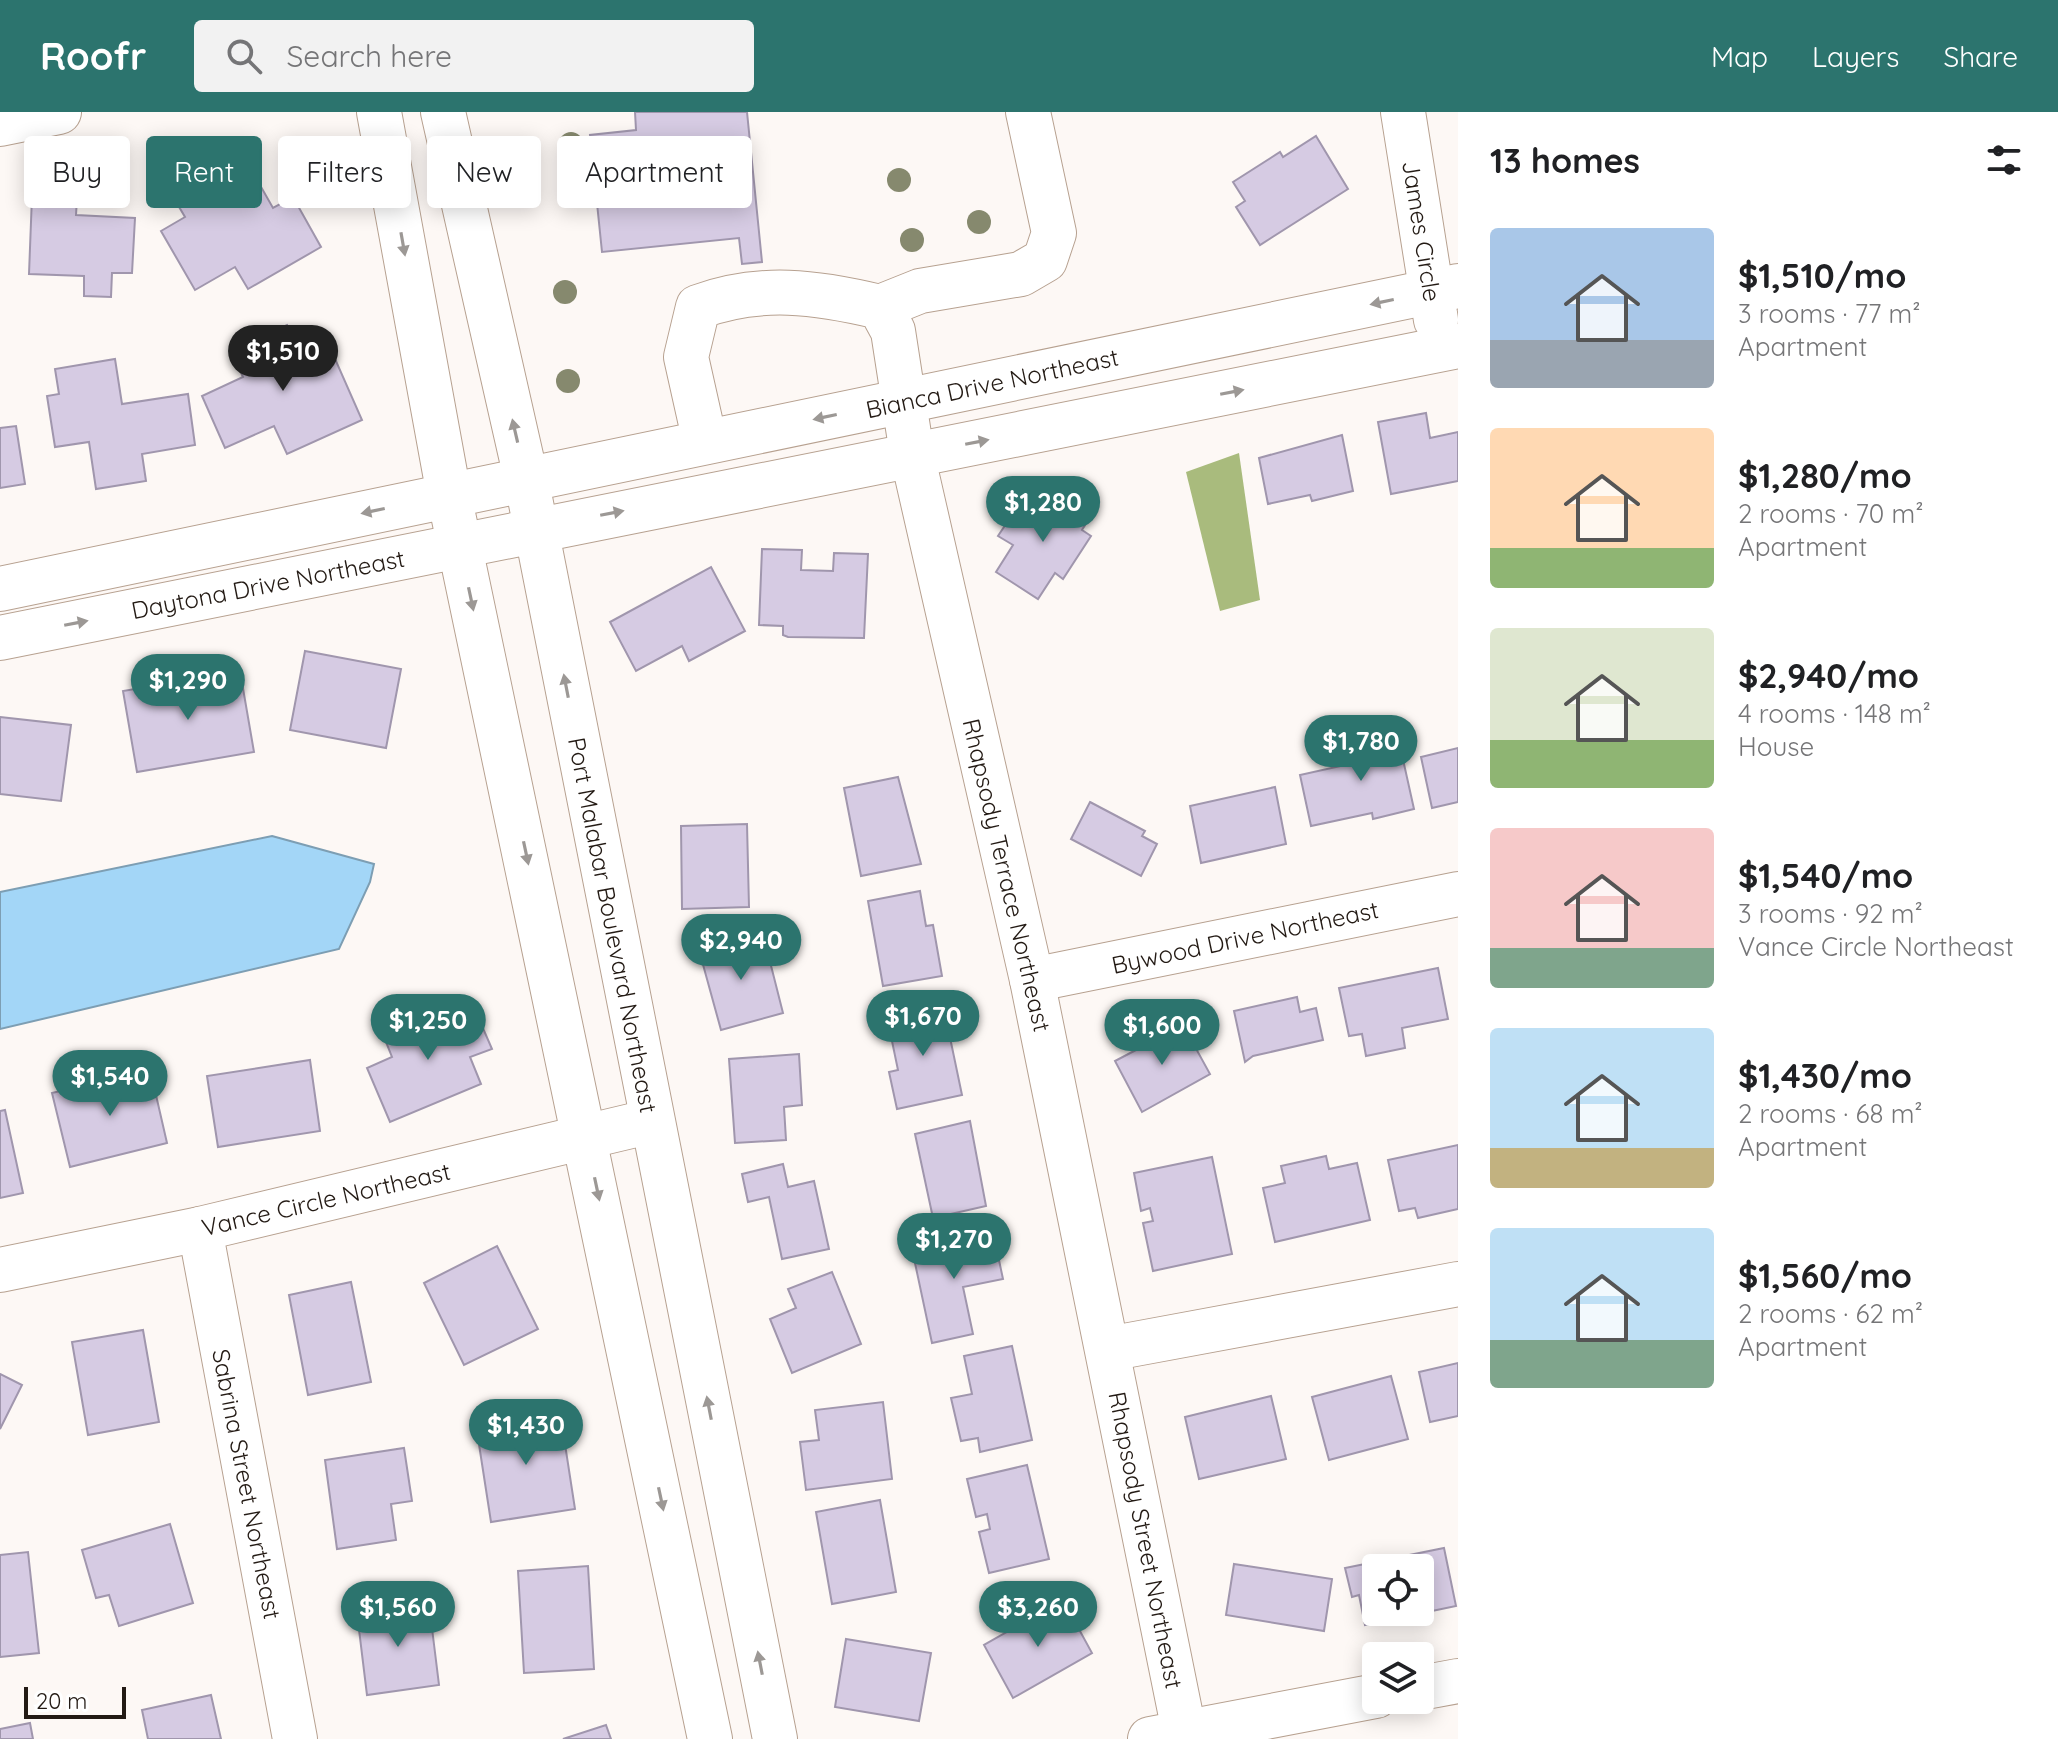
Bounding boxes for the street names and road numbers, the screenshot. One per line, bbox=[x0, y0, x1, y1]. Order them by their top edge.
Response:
street label: James Circle bbox=[1396, 158, 1448, 304]
street label: Bianca Drive Northeast bbox=[863, 342, 1121, 424]
street label: Daytona Drive Northeast bbox=[129, 543, 407, 625]
street label: Rhapsody Terrace Northeast bbox=[956, 716, 1058, 1034]
street label: Port Malabar Boulevard Northeast bbox=[562, 735, 664, 1115]
street label: Bywood Drive Northeast bbox=[1109, 894, 1381, 980]
street label: Vance Circle Northeast bbox=[199, 1156, 453, 1242]
street label: Sabrina Street Northeast bbox=[206, 1346, 288, 1622]
street label: Rhapsody Street Northeast bbox=[1102, 1389, 1190, 1691]

